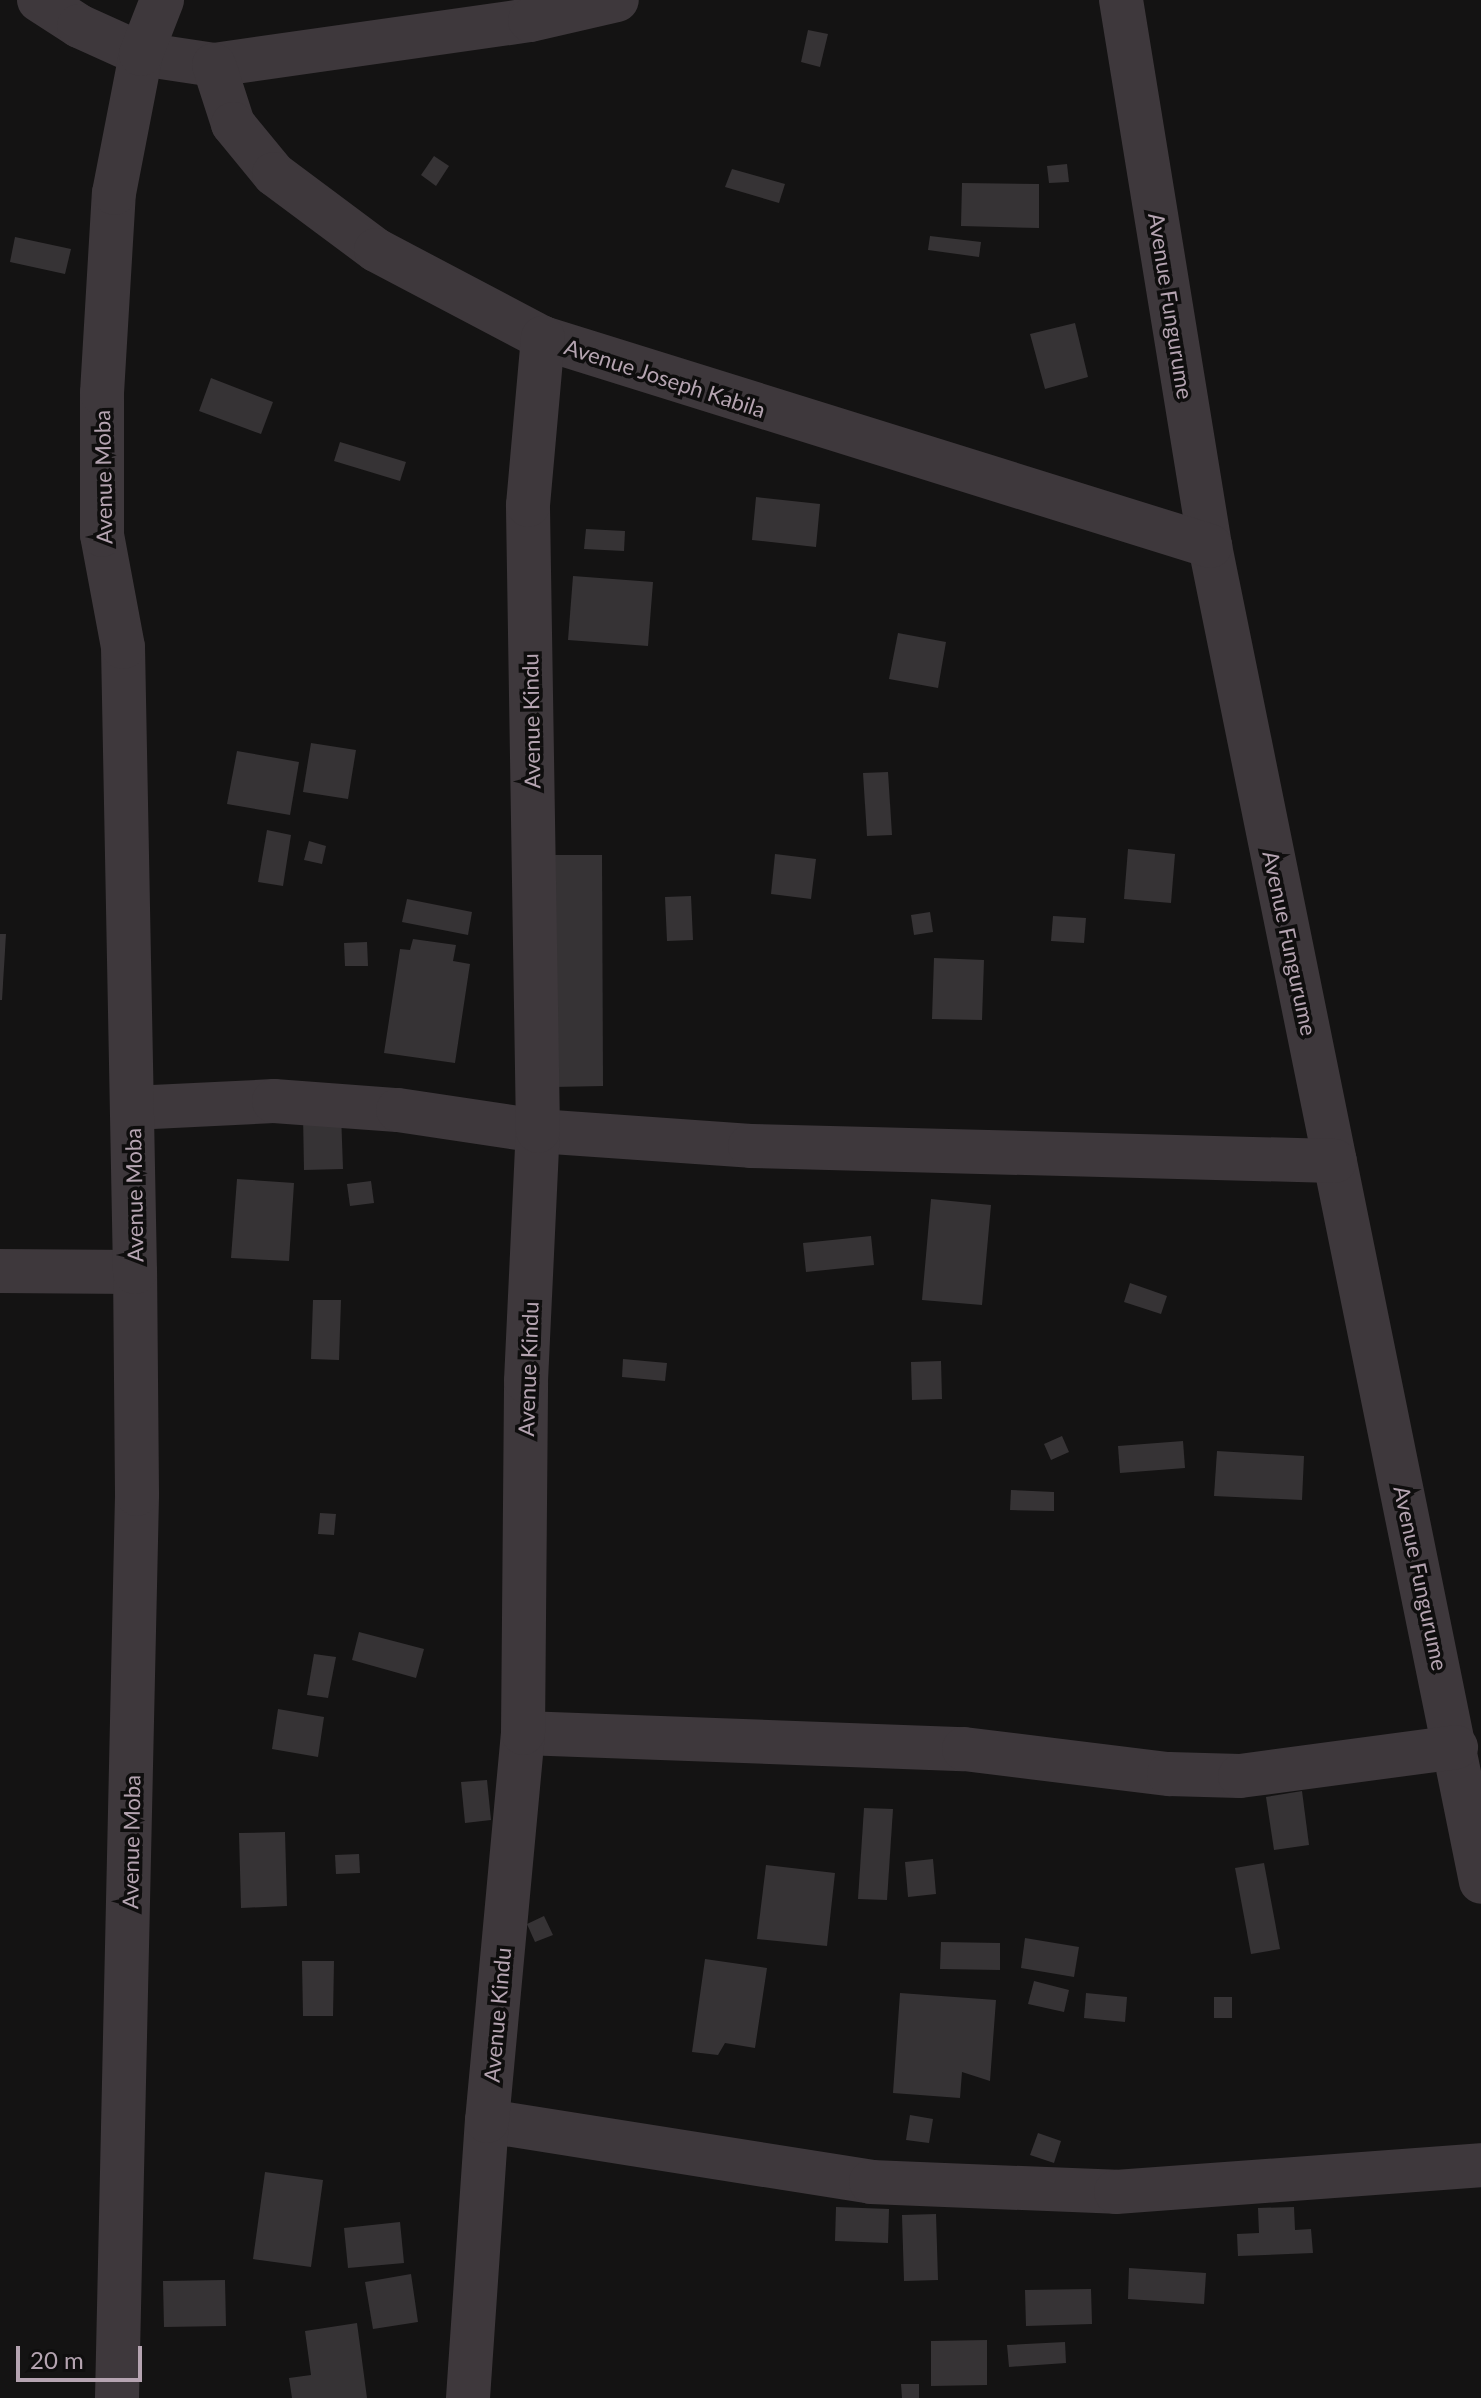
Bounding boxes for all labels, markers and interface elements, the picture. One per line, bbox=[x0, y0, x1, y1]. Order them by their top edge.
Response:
street label: Avenue Fungurume bbox=[1143, 211, 1199, 401]
street label: Avenue Joseph Kabila bbox=[561, 333, 769, 423]
street label: Avenue Moba bbox=[89, 410, 117, 544]
street label: Avenue Kindu bbox=[517, 653, 545, 789]
street label: Avenue Fungurume bbox=[1258, 848, 1322, 1038]
street label: Avenue Moba bbox=[120, 1128, 148, 1262]
street label: Avenue Kindu bbox=[512, 1301, 544, 1437]
street label: Avenue Fungurume bbox=[1389, 1483, 1453, 1673]
street label: Avenue Moba bbox=[117, 1775, 145, 1909]
street label: Avenue Kindu bbox=[478, 1947, 516, 2083]
scale bar bbox=[20, 2330, 146, 2380]
text: 20 m bbox=[30, 2345, 84, 2374]

